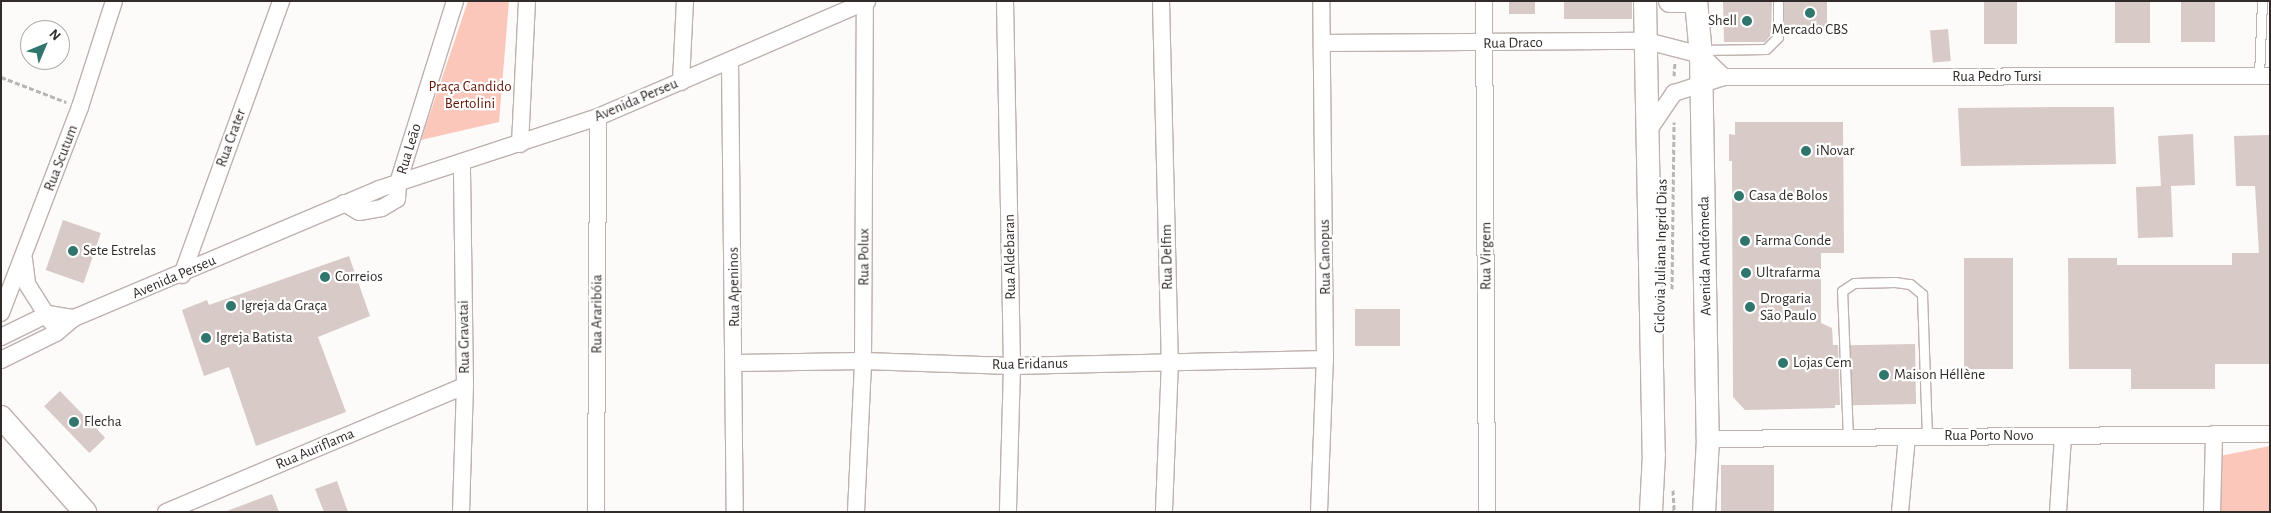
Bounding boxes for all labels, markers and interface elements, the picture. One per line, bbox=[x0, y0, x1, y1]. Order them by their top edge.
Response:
marker: Mercado CBS bbox=[1804, 7, 1816, 19]
place label: Shell bbox=[1708, 12, 1737, 30]
marker: Shell bbox=[1741, 15, 1753, 27]
north arrow bbox=[20, 20, 70, 70]
place label: Mercado CBS bbox=[1772, 21, 1848, 39]
text: N bbox=[47, 27, 63, 43]
street label: Rua Draco bbox=[1483, 33, 1543, 53]
street label: Rua Pedro Tursi bbox=[1952, 68, 2042, 86]
street label: Avenida Perseu bbox=[592, 74, 680, 126]
park label: Praça Candido Bertolini bbox=[428, 77, 512, 112]
street label: Rua Crater bbox=[212, 106, 250, 170]
street label: Rua Leão bbox=[393, 121, 425, 177]
street label: Rua Scutum bbox=[40, 122, 82, 194]
place label: iNovar bbox=[1816, 142, 1854, 160]
marker: iNovar bbox=[1800, 145, 1812, 157]
street label: Ciclovia Juliana Ingrid Dias bbox=[1651, 179, 1671, 333]
place label: Casa de Bolos bbox=[1749, 187, 1828, 205]
marker: Casa de Bolos bbox=[1733, 190, 1745, 202]
street label: Avenida Andrômeda bbox=[1695, 196, 1715, 316]
street label: Rua Aldebaran bbox=[1000, 214, 1020, 300]
street label: Rua Canopus bbox=[1315, 219, 1335, 295]
street label: Rua Virgem bbox=[1477, 222, 1495, 290]
street label: Rua Delfim bbox=[1157, 224, 1177, 290]
street label: Rua Polux bbox=[855, 228, 873, 286]
place label: Farma Conde bbox=[1755, 232, 1831, 250]
marker: Farma Conde bbox=[1739, 235, 1751, 247]
place label: Sete Estrelas bbox=[83, 242, 156, 260]
marker: Sete Estrelas bbox=[67, 245, 79, 257]
street label: Rua Apeninos bbox=[724, 247, 744, 327]
street label: Avenida Perseu bbox=[130, 251, 218, 303]
place label: Ultrafarma bbox=[1756, 264, 1820, 282]
marker: Ultrafarma bbox=[1740, 267, 1752, 279]
place label: Correios bbox=[335, 268, 383, 286]
marker: Correios bbox=[319, 271, 331, 283]
street label: Rua Araribóia bbox=[588, 274, 606, 354]
place label: Drogaria São Paulo bbox=[1760, 289, 1817, 324]
place label: Igreja da Graça bbox=[241, 297, 327, 315]
marker: Igreja da Graça bbox=[225, 300, 237, 312]
street label: Rua Gravatai bbox=[454, 300, 474, 374]
marker: Drogaria São Paulo bbox=[1744, 301, 1756, 313]
place label: Igreja Batista bbox=[216, 329, 293, 347]
marker: Igreja Batista bbox=[200, 332, 212, 344]
street label: Rua Eridanus bbox=[992, 354, 1068, 374]
place label: Lojas Cem bbox=[1793, 354, 1852, 372]
marker: Lojas Cem bbox=[1777, 357, 1789, 369]
place label: Maison Héllène bbox=[1894, 366, 1985, 384]
marker: Maison Héllène bbox=[1878, 369, 1890, 381]
place label: Flecha bbox=[84, 413, 122, 431]
marker: Flecha bbox=[68, 416, 80, 428]
street label: Rua Auriflama bbox=[273, 424, 357, 474]
street label: Rua Porto Novo bbox=[1944, 427, 2034, 445]

